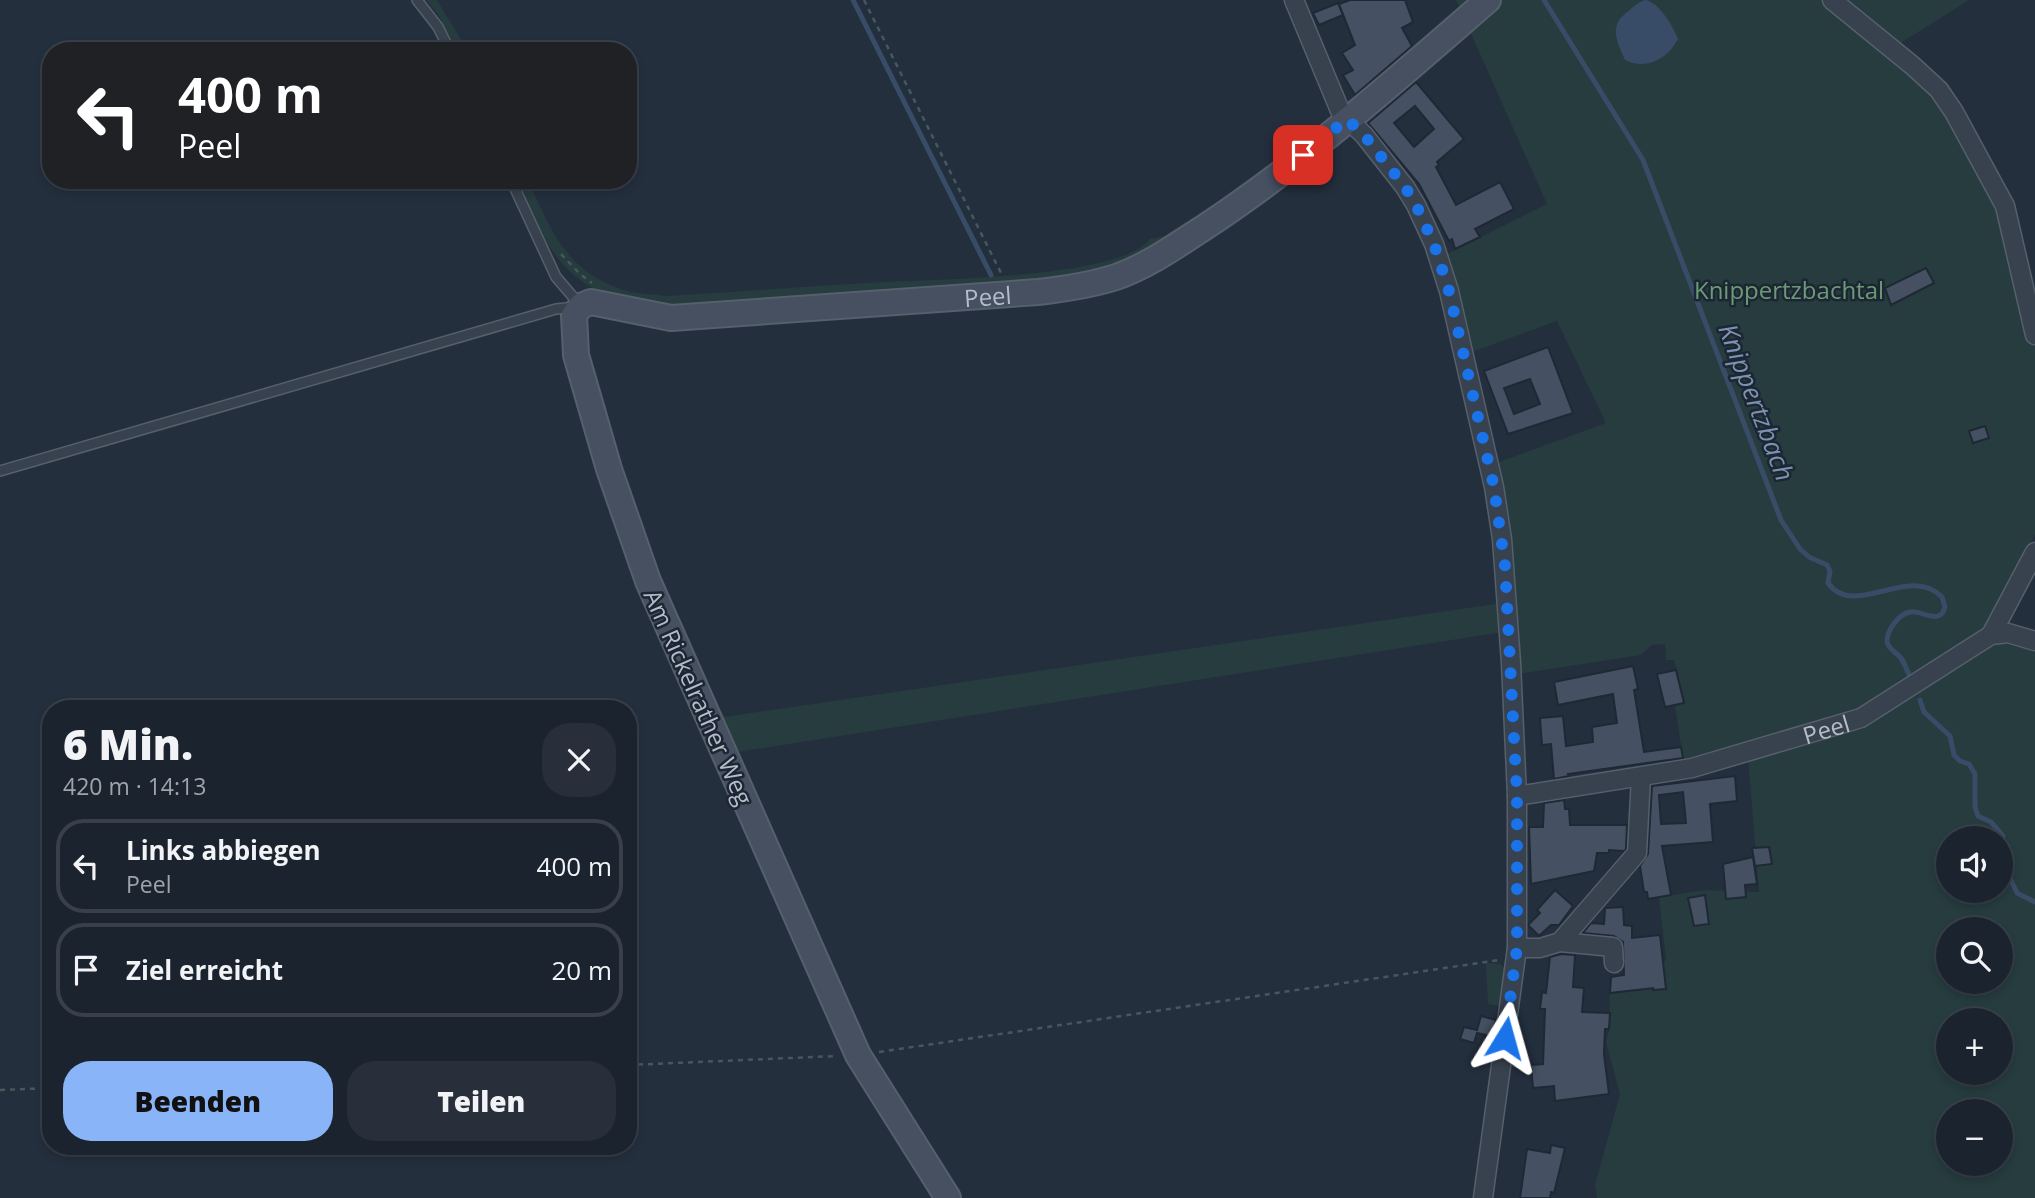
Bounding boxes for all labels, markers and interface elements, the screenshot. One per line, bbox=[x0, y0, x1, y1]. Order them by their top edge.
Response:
text: 400 m bbox=[178, 61, 323, 127]
icon: left bbox=[63, 70, 154, 161]
text: Peel bbox=[178, 124, 241, 167]
pin bbox=[1273, 125, 1333, 185]
icon: arrive bbox=[1284, 136, 1322, 174]
park label: Knippertzbachtal bbox=[1694, 273, 1884, 306]
street label: Peel bbox=[963, 277, 1013, 314]
water label: Knippertzbach bbox=[1710, 318, 1804, 486]
street label: Am Rickelrather Weg bbox=[637, 584, 761, 810]
street label: Peel bbox=[1799, 706, 1853, 751]
text: 6 Min. bbox=[63, 715, 193, 772]
button: close bbox=[542, 723, 616, 797]
text: 420 m · 14:13 bbox=[63, 770, 206, 802]
map controls bbox=[1936, 826, 2013, 1176]
button: sound bbox=[1936, 826, 2013, 903]
text: Links abbiegen bbox=[126, 832, 321, 868]
icon: left bbox=[67, 847, 105, 885]
text: 400 m bbox=[537, 848, 612, 884]
text: Peel bbox=[126, 868, 171, 900]
button: search bbox=[1936, 917, 2013, 994]
icon: arrive bbox=[67, 951, 105, 989]
text: Ziel erreicht bbox=[126, 952, 283, 988]
text: 20 m bbox=[551, 952, 612, 988]
position arrow bbox=[1468, 1001, 1542, 1075]
button: + bbox=[1936, 1008, 2013, 1085]
button: Beenden bbox=[63, 1061, 333, 1141]
button: Teilen bbox=[347, 1061, 616, 1141]
button: − bbox=[1936, 1099, 2013, 1176]

